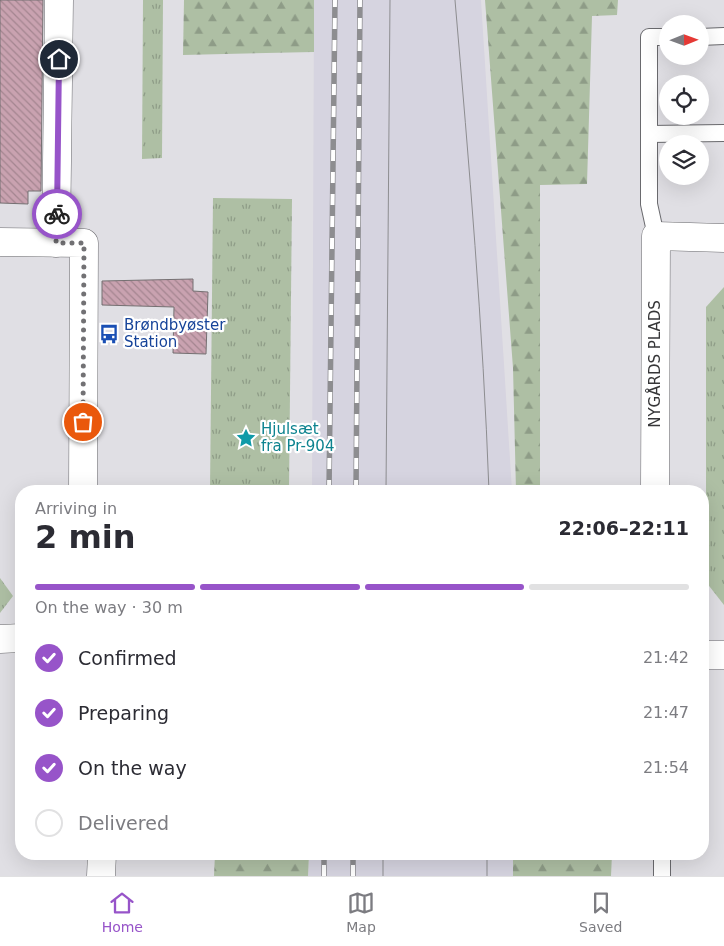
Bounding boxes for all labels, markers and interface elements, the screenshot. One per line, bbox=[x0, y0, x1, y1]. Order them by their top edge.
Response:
north arrow bbox=[659, 15, 709, 65]
map controls bbox=[659, 15, 709, 185]
pin bbox=[38, 38, 80, 80]
icon: home bbox=[45, 45, 73, 73]
button: locate bbox=[659, 75, 709, 125]
button: layers bbox=[659, 135, 709, 185]
courier bbox=[32, 189, 82, 239]
icon: bike bbox=[43, 200, 71, 228]
street label: NYGÅRDS PLADS bbox=[645, 300, 664, 428]
place label: Brøndbyøster Station bbox=[124, 316, 226, 351]
bus stop icon: Brøndbyøster Station bbox=[98, 323, 120, 345]
pin bbox=[62, 401, 104, 443]
icon: bag bbox=[69, 408, 97, 436]
place label: Hjulsæt fra Pr-904 bbox=[261, 420, 334, 455]
place icon: Hjulsæt fra Pr-904 bbox=[235, 427, 257, 449]
text: Arriving in bbox=[35, 499, 117, 518]
text: 22:06–22:11 bbox=[559, 517, 689, 539]
text: 2 min bbox=[35, 518, 136, 556]
text: On the way · 30 m bbox=[35, 598, 183, 617]
icon: check bbox=[35, 644, 63, 672]
text: Confirmed bbox=[78, 647, 177, 669]
text: 21:42 bbox=[643, 648, 689, 667]
icon: check bbox=[35, 699, 63, 727]
text: Preparing bbox=[78, 702, 169, 724]
text: 21:47 bbox=[643, 703, 689, 722]
icon: check bbox=[35, 754, 63, 782]
text: On the way bbox=[78, 757, 187, 779]
text: 21:54 bbox=[643, 758, 689, 777]
text: Delivered bbox=[78, 812, 169, 834]
tab: Home bbox=[102, 889, 143, 935]
tab: Map bbox=[346, 889, 376, 935]
tab: Saved bbox=[579, 889, 622, 935]

